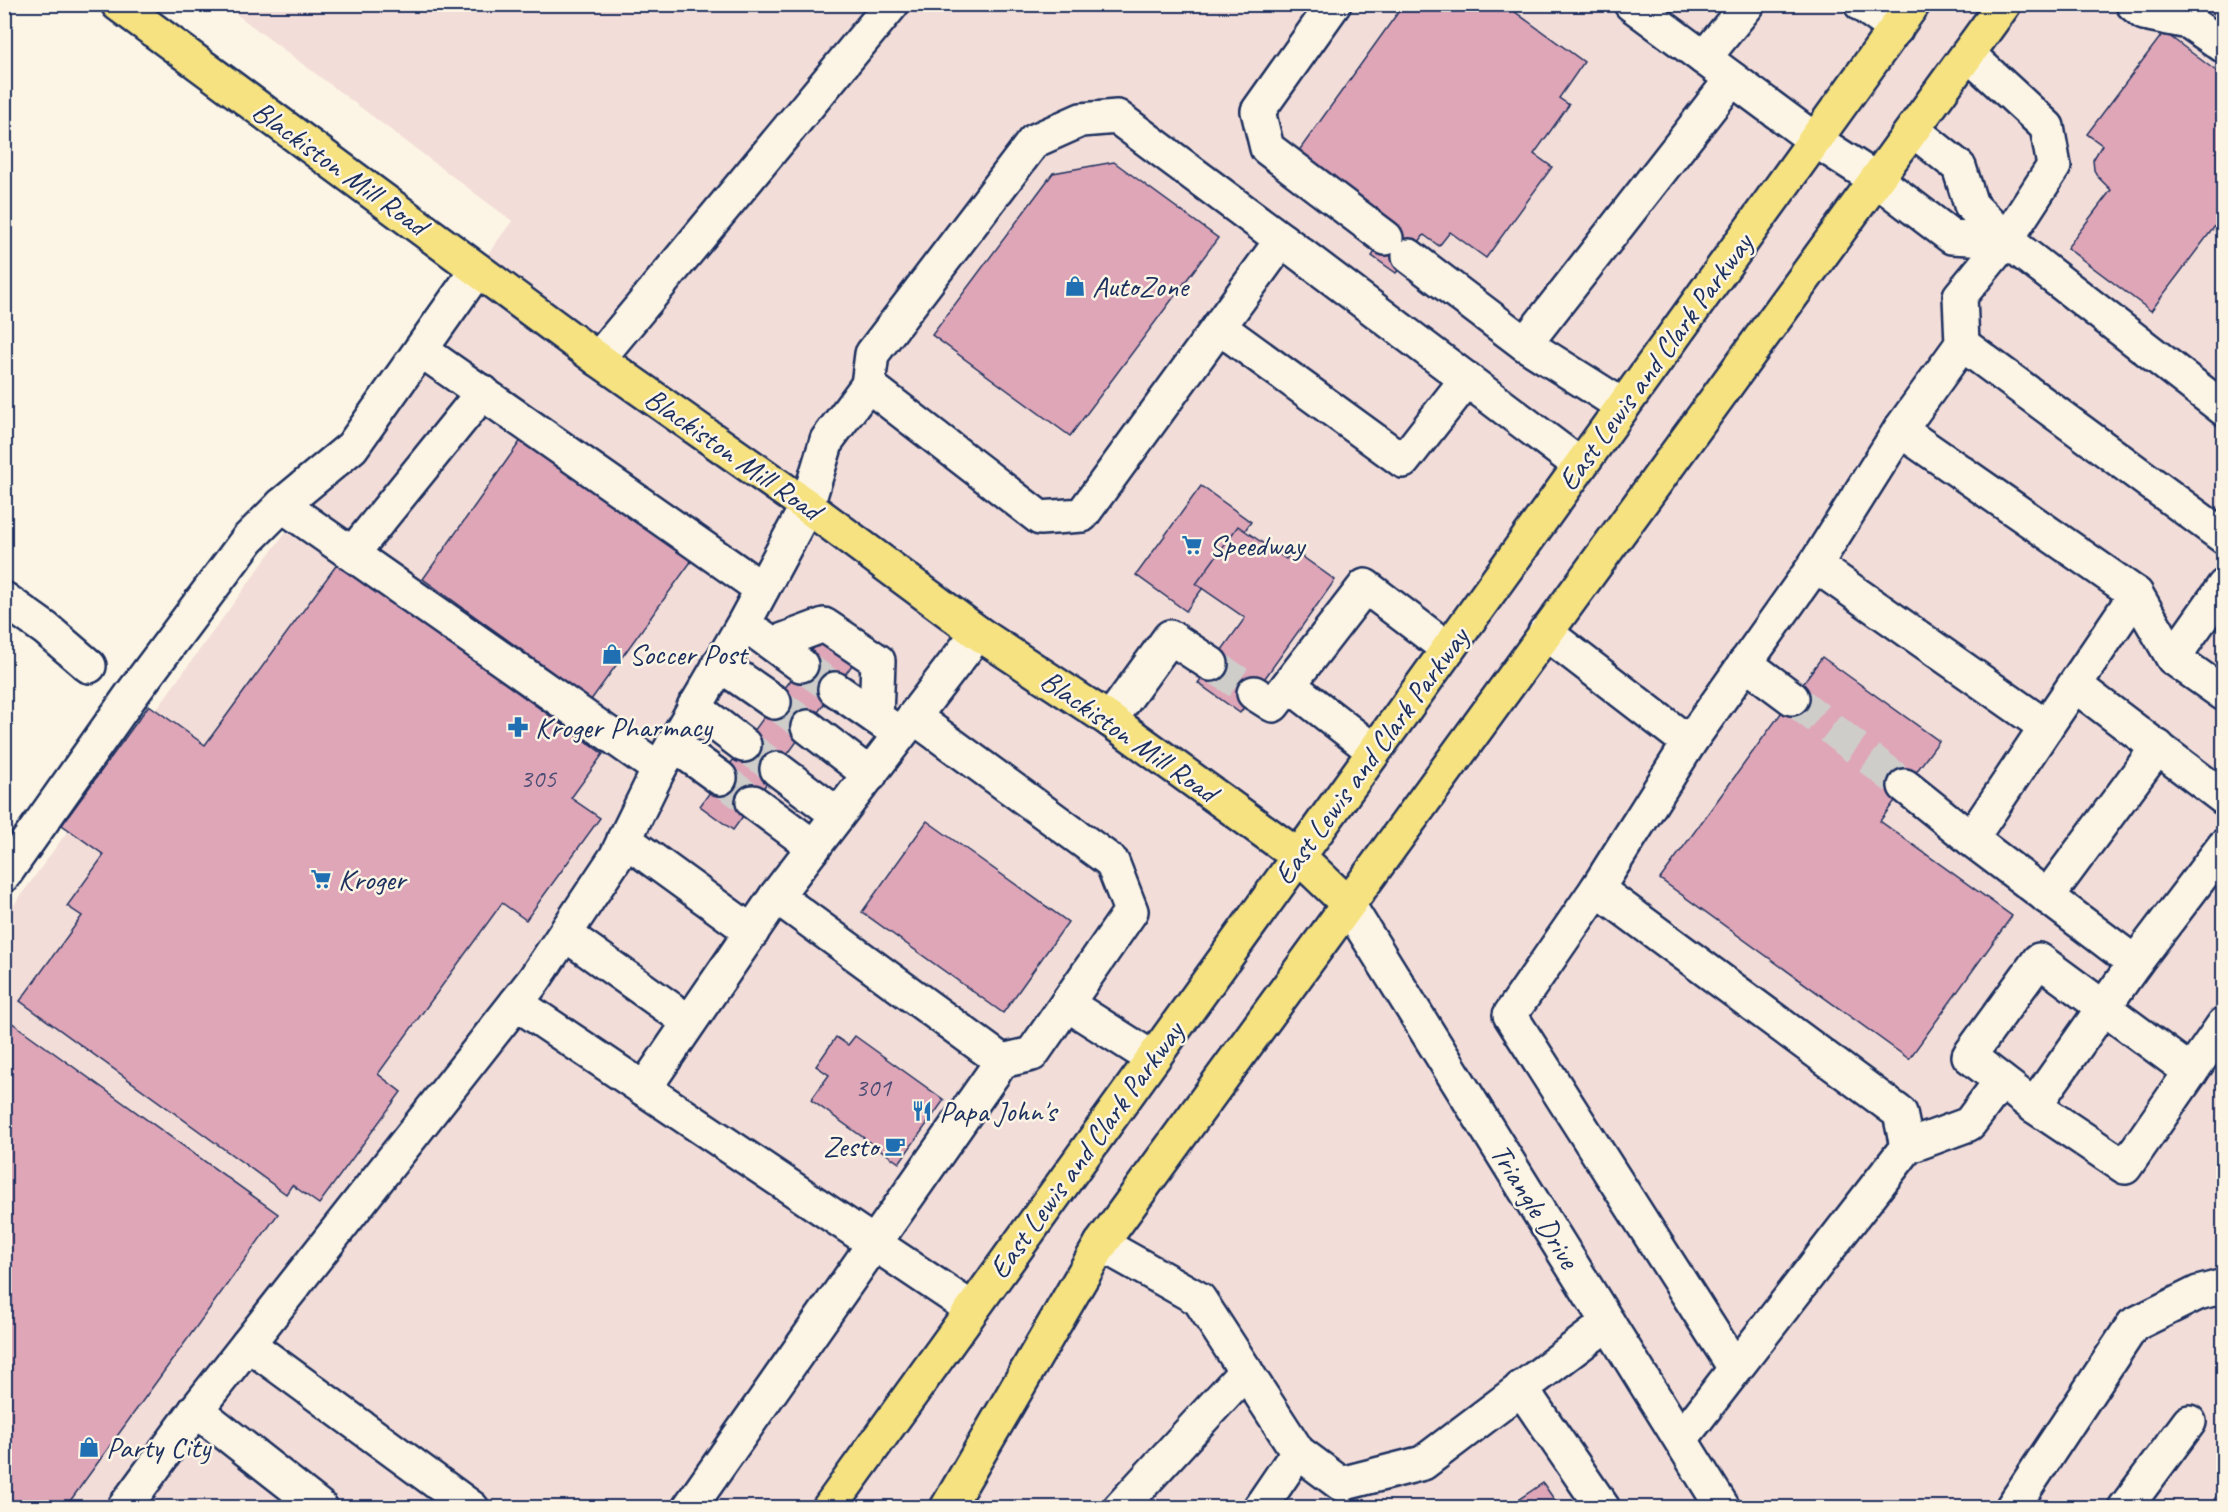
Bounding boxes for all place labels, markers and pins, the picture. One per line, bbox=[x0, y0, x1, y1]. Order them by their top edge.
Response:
place label: AutoZone bbox=[1092, 267, 1190, 305]
shop icon: AutoZone bbox=[1063, 274, 1087, 298]
place label: Speedway bbox=[1209, 526, 1307, 564]
supermarket icon: Speedway bbox=[1180, 533, 1204, 557]
place label: Soccer Post bbox=[629, 635, 750, 673]
shop icon: Soccer Post bbox=[600, 642, 624, 666]
place label: Kroger Pharmacy bbox=[535, 708, 714, 746]
pharmacy icon: Kroger Pharmacy bbox=[506, 715, 530, 739]
place label: Kroger bbox=[338, 860, 408, 898]
supermarket icon: Kroger bbox=[309, 867, 333, 891]
place label: Papa John's bbox=[939, 1092, 1059, 1130]
restaurant icon: Papa John's bbox=[910, 1099, 934, 1123]
place label: Zesto bbox=[823, 1127, 881, 1165]
cafe icon: Zesto bbox=[883, 1134, 907, 1158]
place label: Party City bbox=[106, 1428, 212, 1466]
shop icon: Party City bbox=[77, 1435, 101, 1459]

